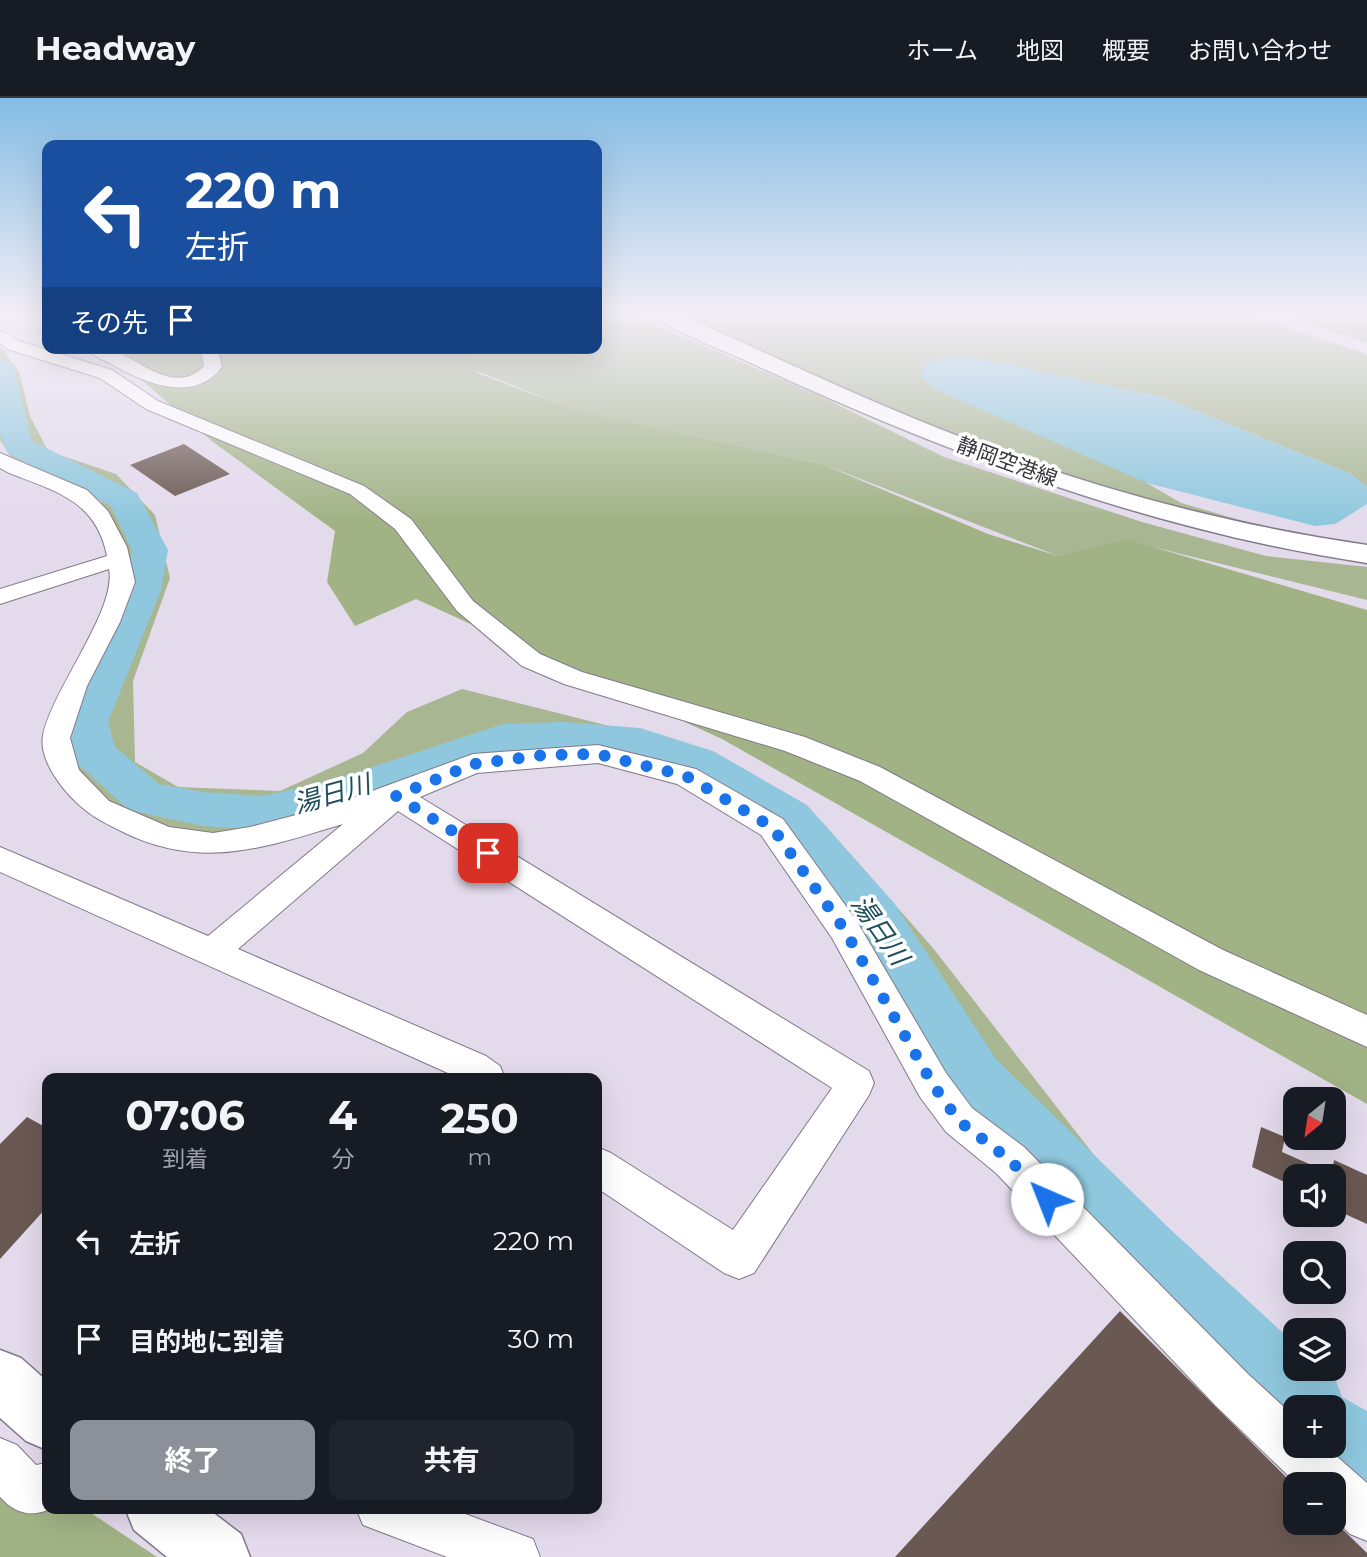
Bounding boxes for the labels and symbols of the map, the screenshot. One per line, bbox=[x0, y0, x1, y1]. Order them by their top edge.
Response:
street label: 静岡空港線 bbox=[954, 432, 1061, 491]
water label: 湯日川 bbox=[290, 767, 377, 820]
pin bbox=[458, 823, 518, 883]
water label: 湯日川 bbox=[845, 889, 917, 974]
north arrow bbox=[1283, 1087, 1346, 1150]
position arrow bbox=[1010, 1162, 1084, 1236]

